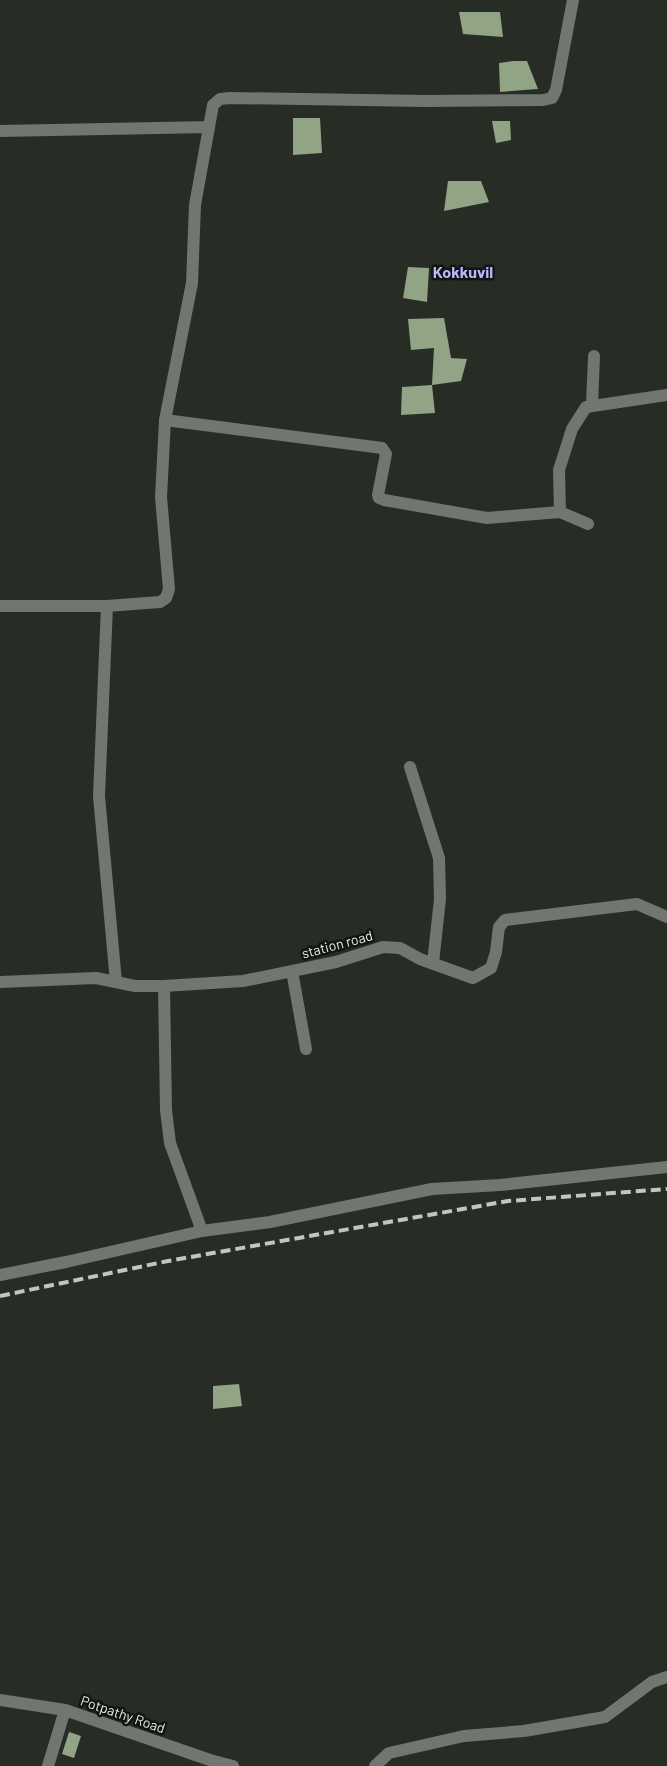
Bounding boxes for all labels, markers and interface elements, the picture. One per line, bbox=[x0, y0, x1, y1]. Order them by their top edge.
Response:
district label: Kokkuvil bbox=[433, 262, 493, 281]
street label: station road bbox=[300, 926, 374, 962]
street label: Potpathy Road bbox=[79, 1692, 167, 1736]

